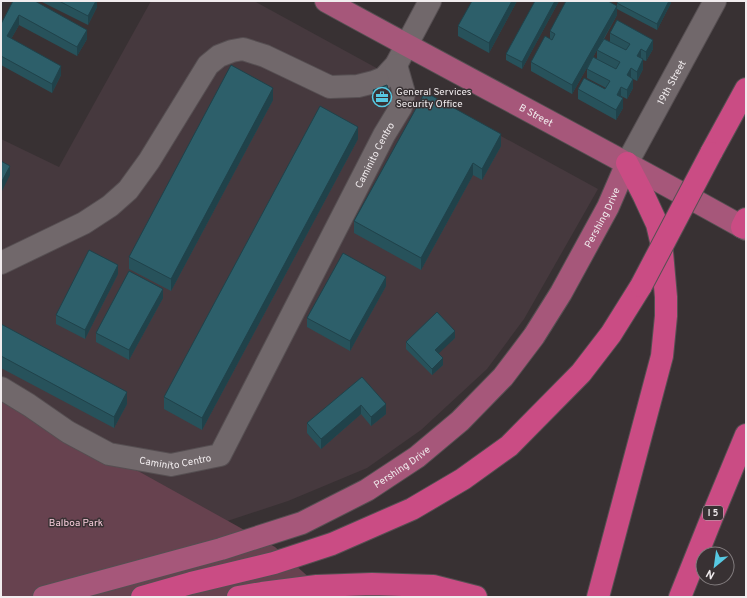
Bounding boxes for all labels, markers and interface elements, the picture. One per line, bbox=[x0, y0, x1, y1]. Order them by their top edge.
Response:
street label: 19th Street bbox=[655, 58, 690, 107]
office icon: General Services Security Office bbox=[371, 86, 393, 108]
place label: General Services Security Office bbox=[396, 86, 472, 111]
street label: B Street bbox=[516, 102, 555, 130]
street label: Caminito Centro bbox=[353, 120, 398, 191]
street label: Pershing Drive bbox=[582, 186, 624, 250]
street label: Pershing Drive bbox=[371, 444, 433, 492]
street label: Caminito Centro bbox=[138, 452, 213, 473]
road number: I 5 bbox=[703, 506, 723, 520]
park label: Balboa Park bbox=[49, 517, 103, 530]
north arrow bbox=[695, 546, 735, 586]
text: N bbox=[704, 566, 717, 582]

